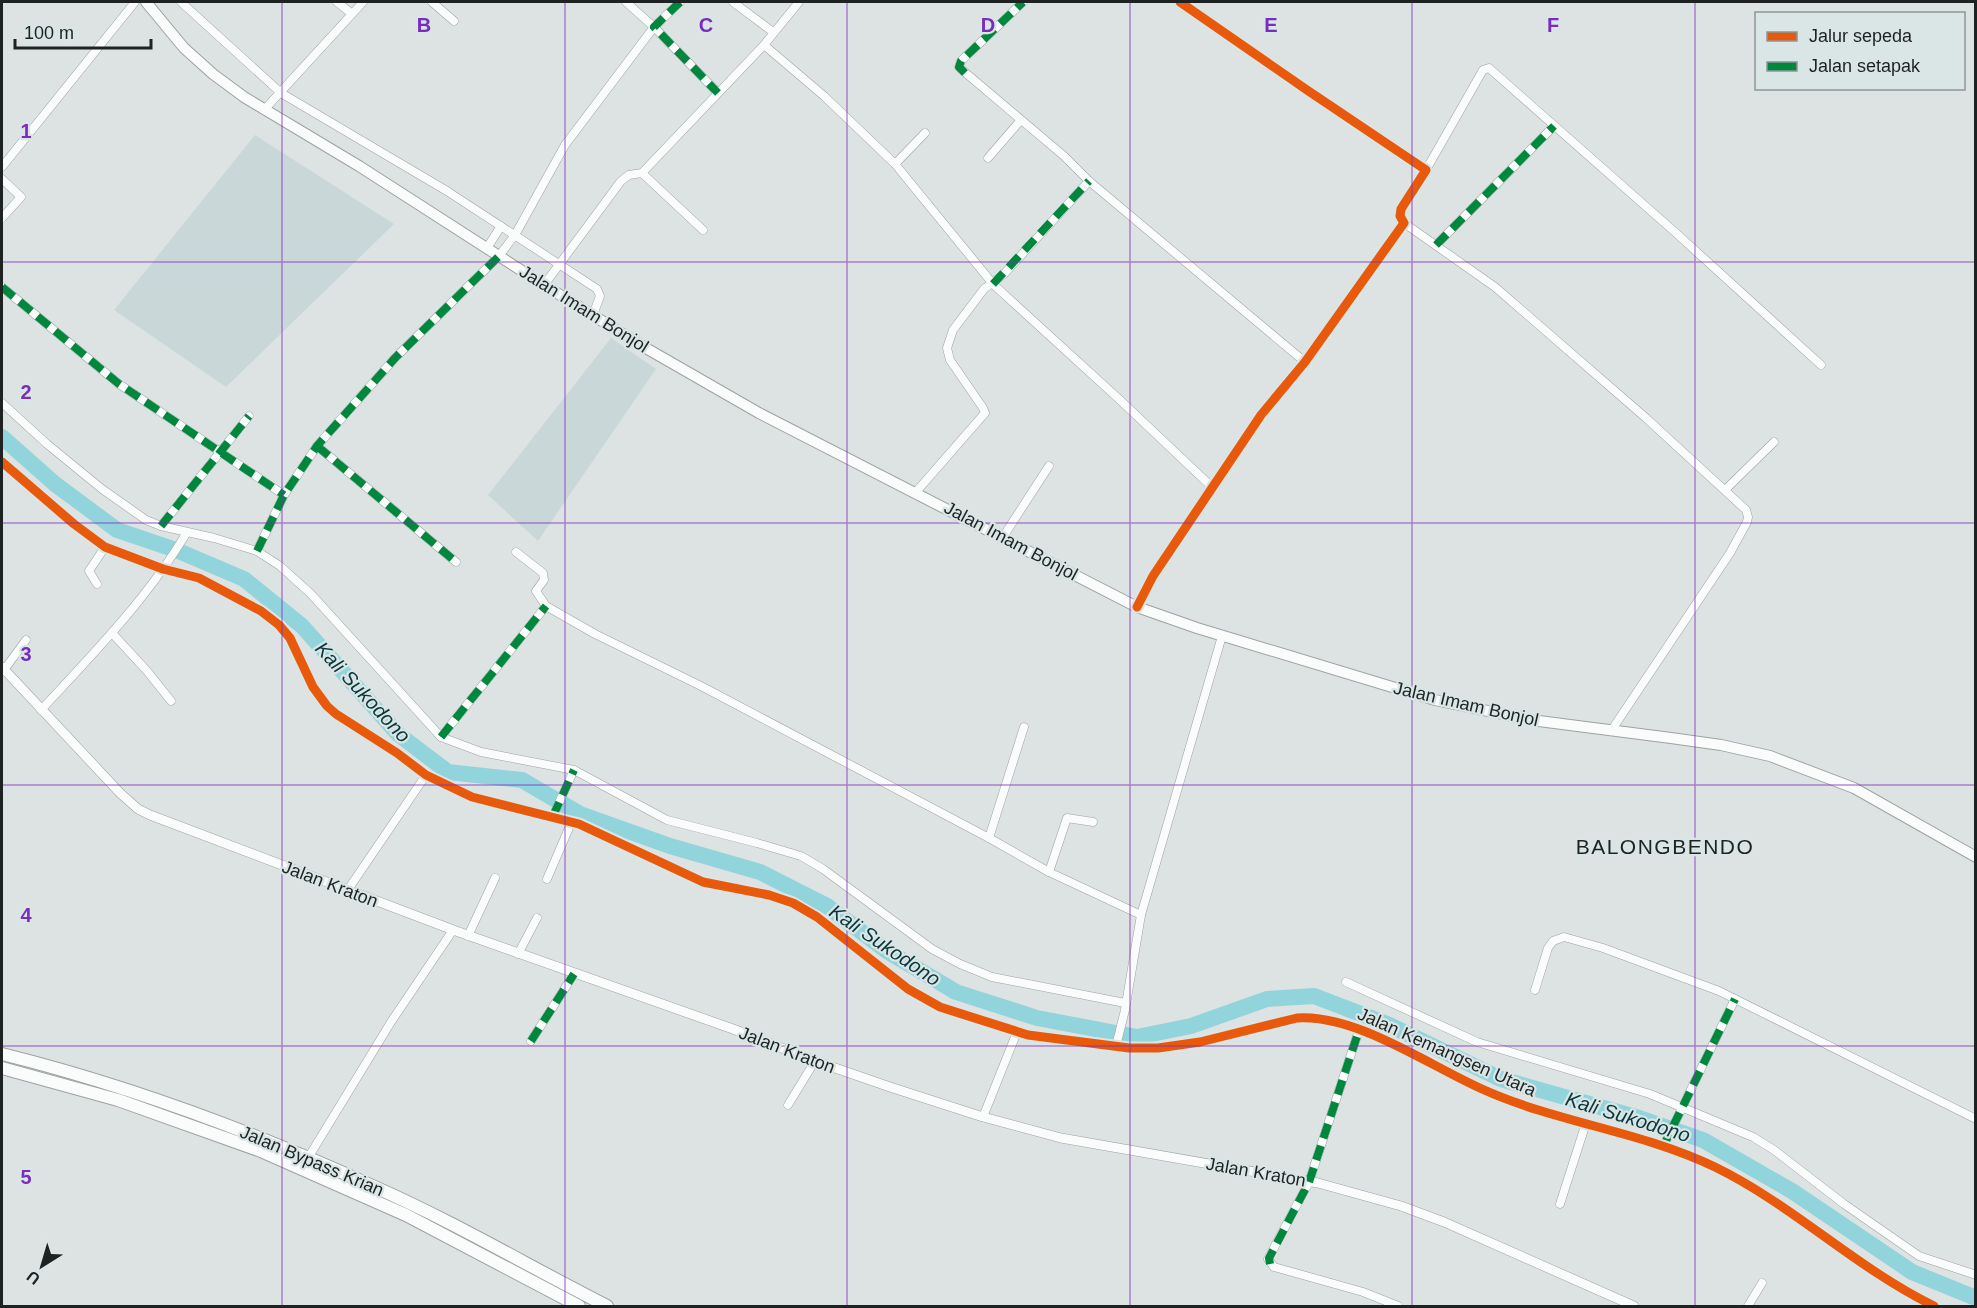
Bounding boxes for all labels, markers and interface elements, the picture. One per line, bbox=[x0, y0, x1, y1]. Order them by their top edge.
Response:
scale bar bbox=[15, 12, 152, 50]
legend bbox=[1755, 12, 1965, 90]
text: B bbox=[417, 14, 431, 36]
text: C bbox=[699, 14, 713, 36]
text: D bbox=[981, 14, 995, 36]
text: E bbox=[1264, 14, 1278, 36]
text: F bbox=[1547, 14, 1559, 36]
text: 100 m bbox=[24, 23, 74, 43]
text: Jalur sepeda bbox=[1809, 26, 1913, 46]
text: Jalan setapak bbox=[1809, 56, 1921, 76]
text: 1 bbox=[20, 120, 32, 142]
street label: Jalan Imam Bonjol bbox=[516, 261, 652, 357]
text: 2 bbox=[20, 381, 32, 403]
street label: Jalan Imam Bonjol bbox=[941, 497, 1081, 585]
water label: Kali Sukodono bbox=[311, 637, 415, 747]
text: 3 bbox=[20, 643, 32, 665]
street label: Jalan Imam Bonjol bbox=[1392, 678, 1540, 730]
district label: BALONGBENDO bbox=[1576, 835, 1754, 858]
street label: Jalan Kraton bbox=[279, 857, 381, 911]
water label: Kali Sukodono bbox=[825, 900, 945, 990]
text: 4 bbox=[20, 904, 32, 926]
street label: Jalan Kemangsen Utara bbox=[1355, 1004, 1540, 1101]
street label: Jalan Kraton bbox=[736, 1023, 838, 1077]
water label: Kali Sukodono bbox=[1563, 1088, 1693, 1146]
street label: Jalan Bypass Krian bbox=[237, 1122, 387, 1200]
street label: Jalan Kraton bbox=[1204, 1153, 1308, 1191]
text: 5 bbox=[20, 1166, 32, 1188]
north arrow bbox=[12, 1236, 72, 1296]
text: U bbox=[24, 1267, 43, 1288]

